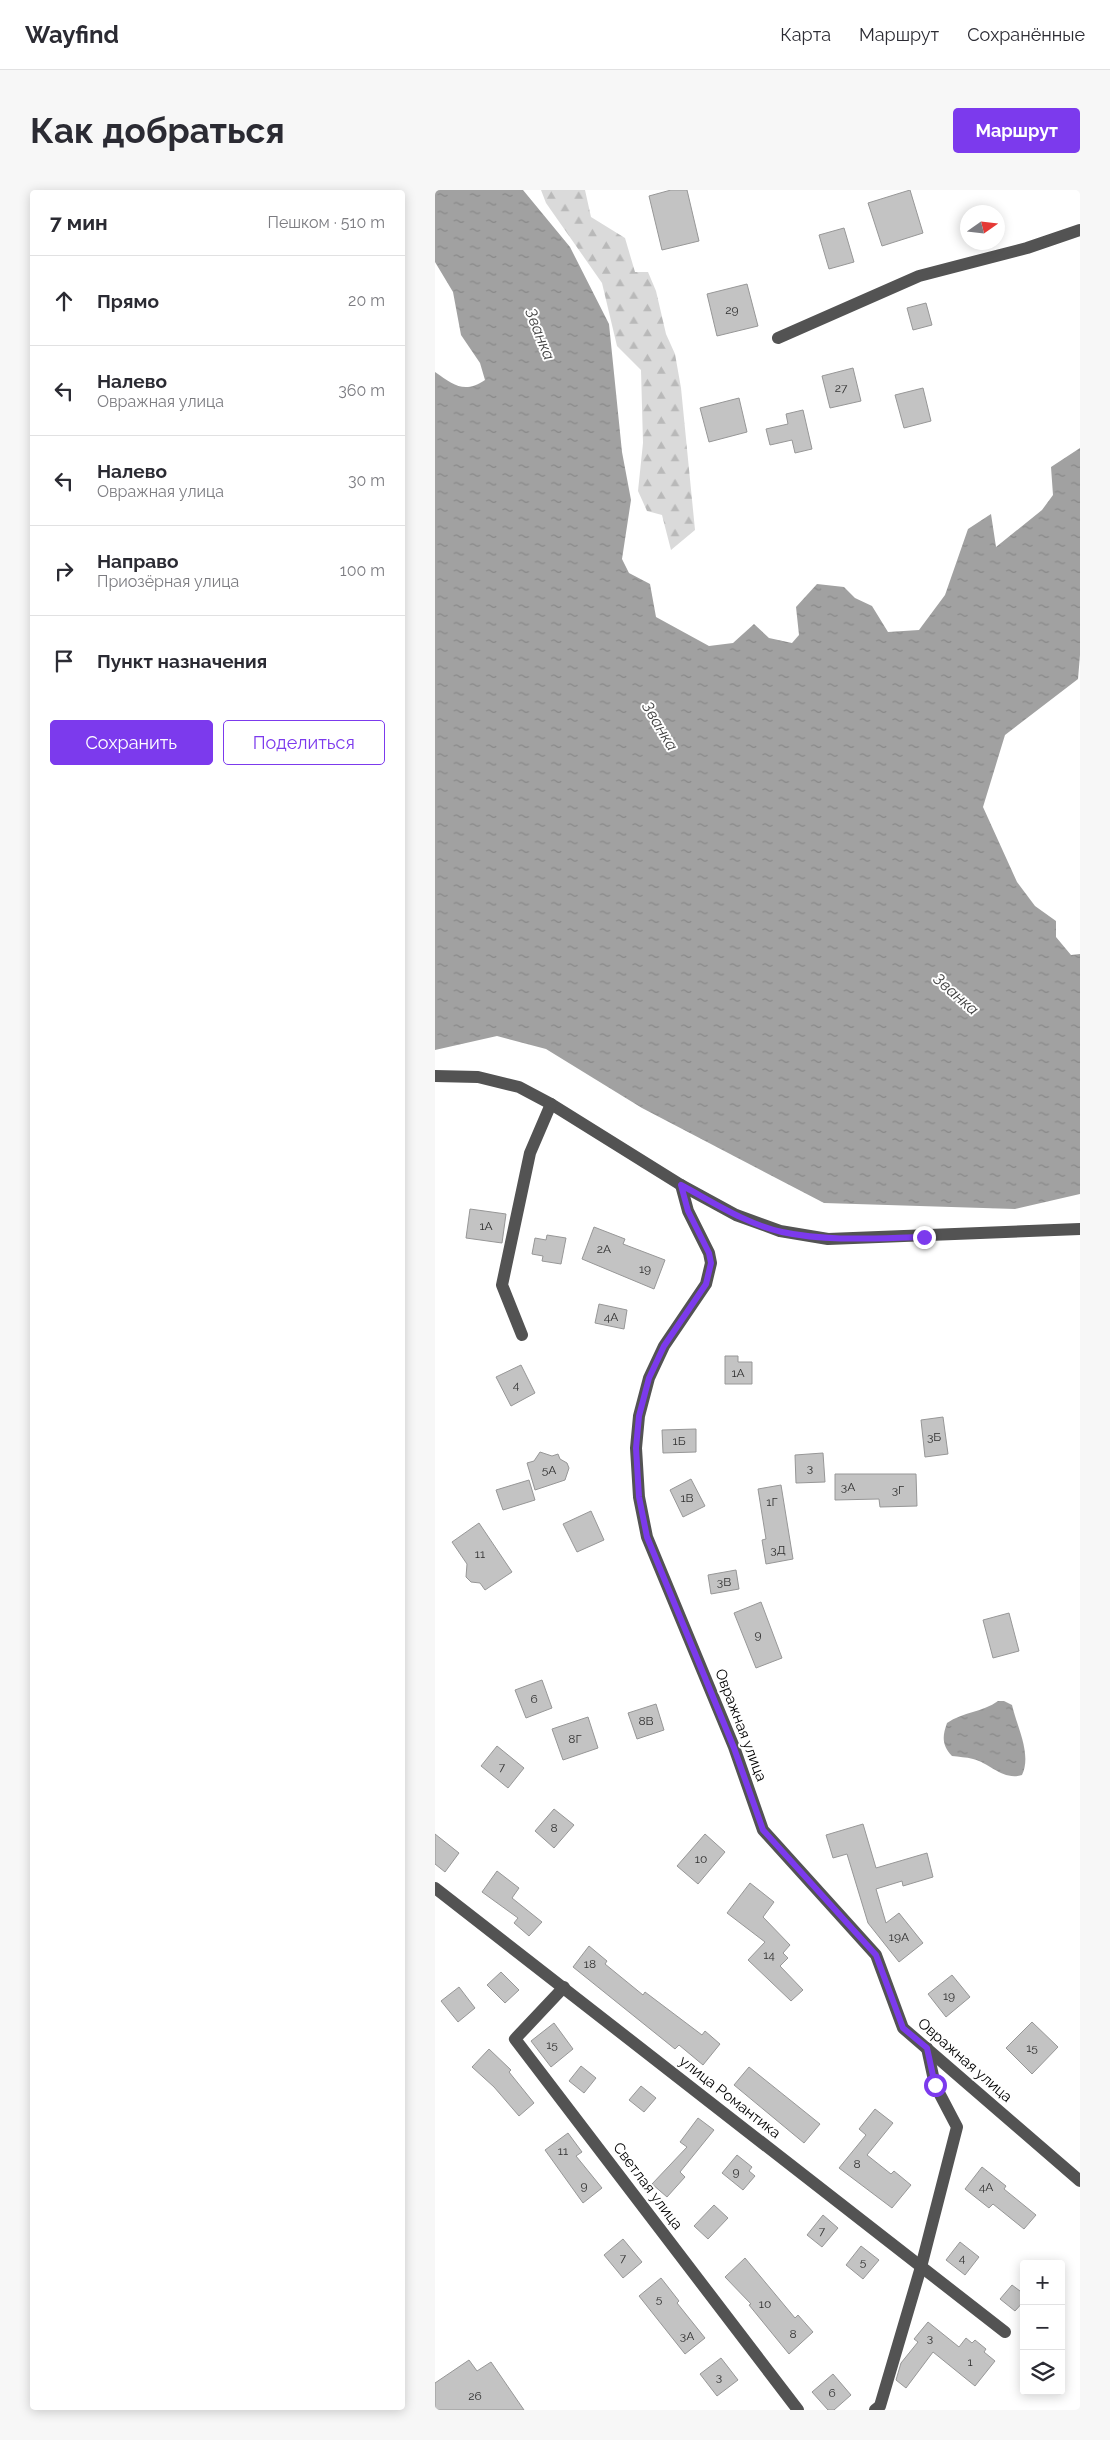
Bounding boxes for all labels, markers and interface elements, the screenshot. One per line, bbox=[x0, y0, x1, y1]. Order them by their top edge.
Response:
text: Wayfind bbox=[25, 20, 119, 49]
text: Карта bbox=[780, 24, 831, 45]
text: Маршрут bbox=[859, 24, 939, 45]
text: Сохранённые bbox=[967, 24, 1085, 45]
button: Маршрут bbox=[953, 108, 1080, 153]
text: Как добраться bbox=[30, 110, 285, 151]
north arrow bbox=[960, 205, 1005, 250]
text: 7 мин bbox=[50, 210, 108, 235]
text: Пешком · 510 m bbox=[267, 213, 385, 232]
icon: ahead bbox=[50, 287, 78, 315]
text: Прямо bbox=[97, 290, 159, 312]
text: 20 m bbox=[348, 291, 385, 310]
house number: 29 bbox=[725, 303, 739, 317]
water label: Званка bbox=[521, 305, 559, 363]
text: Налево bbox=[97, 370, 167, 392]
icon: left bbox=[50, 377, 78, 405]
text: 360 m bbox=[338, 381, 385, 400]
house number: 27 bbox=[835, 381, 848, 395]
text: Овражная улица bbox=[97, 392, 224, 411]
text: Налево bbox=[97, 460, 167, 482]
icon: left bbox=[50, 467, 78, 495]
text: 30 m bbox=[348, 471, 385, 490]
text: Овражная улица bbox=[97, 482, 224, 501]
text: Направо bbox=[97, 550, 178, 572]
icon: right bbox=[50, 557, 78, 585]
text: 100 m bbox=[340, 561, 385, 580]
text: Приозёрная улица bbox=[97, 572, 239, 591]
icon: arrive bbox=[50, 647, 78, 675]
text: Пункт назначения bbox=[97, 650, 267, 672]
water label: Званка bbox=[638, 698, 682, 754]
button: Сохранить bbox=[50, 720, 213, 765]
button: Поделиться bbox=[223, 720, 385, 765]
water label: Званка bbox=[929, 969, 983, 1019]
house number: 1А bbox=[479, 1219, 493, 1233]
route end bbox=[913, 1226, 936, 1249]
house number: 2А bbox=[597, 1242, 611, 1256]
house number: 19 bbox=[639, 1262, 651, 1276]
house number: 4А bbox=[604, 1310, 618, 1324]
house number: 1А bbox=[731, 1366, 745, 1380]
house number: 4 bbox=[513, 1378, 520, 1392]
house number: 3Б bbox=[927, 1430, 941, 1444]
house number: 1Б bbox=[673, 1434, 686, 1448]
house number: 3 bbox=[807, 1461, 813, 1475]
house number: 5А bbox=[542, 1463, 556, 1477]
house number: 3А bbox=[841, 1480, 855, 1494]
house number: 3Г bbox=[892, 1483, 904, 1497]
house number: 1В bbox=[680, 1491, 694, 1505]
house number: 1Г bbox=[766, 1495, 778, 1509]
house number: 3Д bbox=[770, 1543, 786, 1557]
house number: 11 bbox=[475, 1547, 485, 1561]
house number: 3В bbox=[717, 1575, 731, 1589]
house number: 9 bbox=[754, 1628, 762, 1642]
street label: Овражная улица bbox=[711, 1666, 771, 1784]
house number: 6 bbox=[530, 1692, 538, 1706]
house number: 8В bbox=[638, 1714, 654, 1728]
house number: 8Г bbox=[568, 1732, 582, 1746]
house number: 7 bbox=[499, 1760, 506, 1774]
house number: 8 bbox=[550, 1821, 558, 1835]
house number: 10 bbox=[695, 1852, 707, 1866]
house number: 19А bbox=[889, 1930, 909, 1944]
house number: 14 bbox=[763, 1948, 775, 1962]
house number: 18 bbox=[584, 1957, 596, 1971]
house number: 19 bbox=[943, 1989, 955, 2003]
street label: Овражная улица bbox=[914, 2014, 1016, 2106]
house number: 15 bbox=[546, 2038, 558, 2052]
house number: 15 bbox=[1026, 2041, 1038, 2055]
street label: улица Романтика bbox=[676, 2052, 784, 2142]
route start bbox=[924, 2074, 947, 2097]
street label: Светлая улица bbox=[609, 2139, 687, 2233]
house number: 11 bbox=[558, 2144, 568, 2158]
house number: 8 bbox=[853, 2157, 861, 2171]
house number: 9 bbox=[732, 2165, 740, 2179]
house number: 9 bbox=[580, 2179, 588, 2193]
house number: 4А bbox=[979, 2180, 993, 2194]
house number: 7 bbox=[819, 2224, 826, 2238]
house number: 7 bbox=[620, 2251, 627, 2265]
house number: 4 bbox=[959, 2251, 966, 2265]
house number: 5 bbox=[860, 2255, 867, 2269]
map controls bbox=[1020, 2260, 1065, 2395]
button: + bbox=[1020, 2260, 1065, 2305]
house number: 5 bbox=[656, 2292, 663, 2306]
house number: 10 bbox=[759, 2297, 771, 2311]
button: − bbox=[1020, 2305, 1065, 2350]
house number: 8 bbox=[789, 2327, 797, 2341]
house number: 3А bbox=[680, 2329, 694, 2343]
house number: 3 bbox=[927, 2331, 933, 2345]
button: layers bbox=[1020, 2350, 1065, 2395]
house number: 1 bbox=[967, 2355, 973, 2369]
house number: 3 bbox=[716, 2370, 722, 2384]
house number: 6 bbox=[828, 2386, 836, 2400]
house number: 26 bbox=[468, 2389, 482, 2403]

